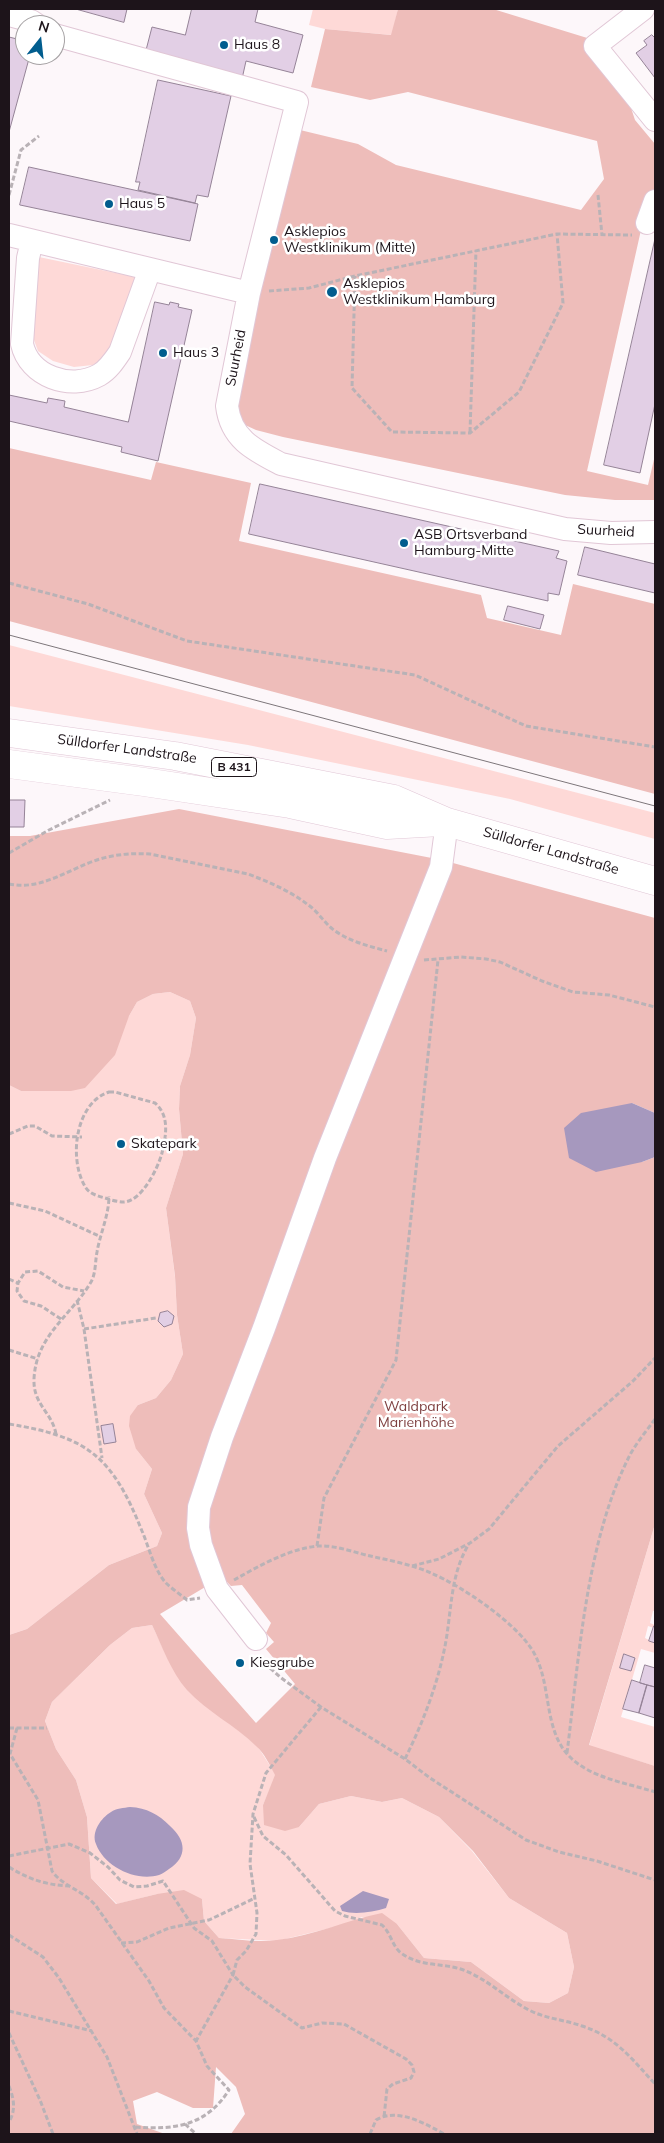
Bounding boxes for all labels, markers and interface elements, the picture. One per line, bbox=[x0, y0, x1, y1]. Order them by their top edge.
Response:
north arrow bbox=[15, 15, 65, 65]
text: N bbox=[36, 16, 51, 37]
place label: Haus 8 bbox=[234, 37, 280, 53]
marker: Haus 8 bbox=[218, 39, 230, 51]
place label: Haus 5 bbox=[119, 196, 165, 212]
marker: Haus 5 bbox=[103, 198, 115, 210]
place label: Asklepios Westklinikum (Mitte) bbox=[284, 224, 416, 256]
marker: Asklepios Westklinikum (Mitte) bbox=[268, 234, 280, 246]
place label: Asklepios Westklinikum Hamburg bbox=[343, 276, 495, 308]
marker: Asklepios Westklinikum Hamburg bbox=[325, 285, 339, 299]
street label: Suurheid bbox=[222, 328, 250, 388]
place label: Haus 3 bbox=[173, 345, 219, 361]
marker: Haus 3 bbox=[157, 347, 169, 359]
street label: Suurheid bbox=[577, 521, 635, 541]
place label: ASB Ortsverband Hamburg-Mitte bbox=[414, 527, 527, 560]
marker: ASB Ortsverband Hamburg-Mitte bbox=[398, 537, 410, 549]
street label: Sülldorfer Landstraße bbox=[56, 731, 198, 767]
road number: B 431 bbox=[212, 758, 256, 776]
street label: Sülldorfer Landstraße bbox=[481, 824, 621, 878]
place label: Skatepark bbox=[131, 1136, 197, 1152]
marker: Skatepark bbox=[115, 1138, 127, 1150]
park label: Waldpark Marienhöhe bbox=[378, 1399, 454, 1431]
place label: Kiesgrube bbox=[250, 1655, 314, 1671]
marker: Kiesgrube bbox=[234, 1657, 246, 1669]

